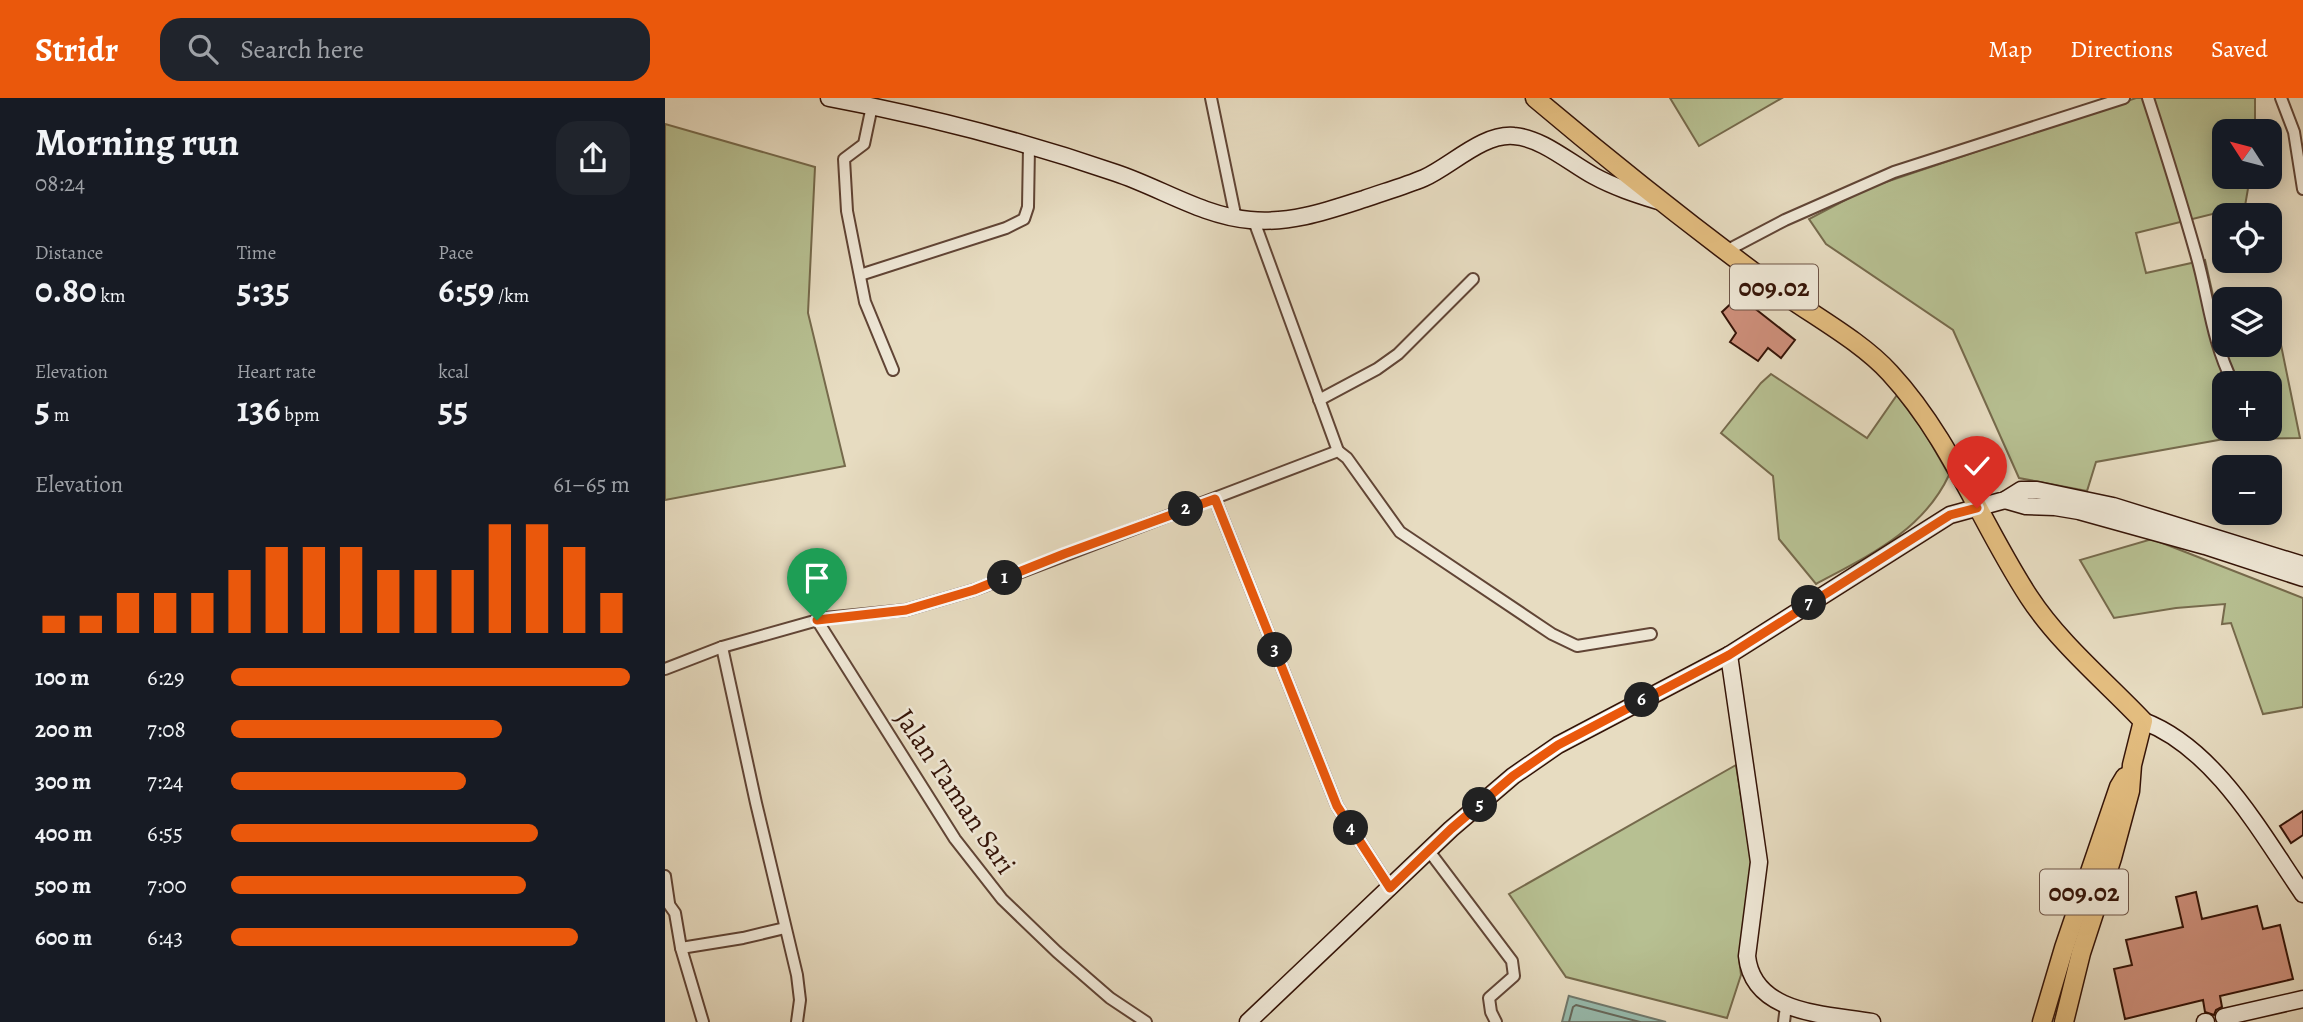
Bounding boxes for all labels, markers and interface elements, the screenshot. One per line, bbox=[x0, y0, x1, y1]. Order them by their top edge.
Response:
search box bbox=[160, 18, 650, 81]
text: Stridr bbox=[35, 27, 118, 72]
icon: search bbox=[184, 30, 222, 68]
text: Search here bbox=[240, 32, 364, 67]
text: Map bbox=[1988, 33, 2032, 65]
text: Directions bbox=[2070, 33, 2173, 65]
text: Saved bbox=[2211, 33, 2268, 65]
text: Morning run bbox=[35, 116, 239, 168]
north arrow bbox=[2212, 119, 2282, 189]
map controls bbox=[2212, 119, 2282, 525]
button: share bbox=[556, 121, 630, 195]
text: 08:24 bbox=[35, 168, 85, 199]
button: locate bbox=[2212, 203, 2282, 273]
text: Distance bbox=[35, 240, 103, 266]
text: Time bbox=[237, 240, 276, 266]
text: Pace bbox=[438, 240, 474, 266]
road number: 009.02 bbox=[1730, 264, 1818, 310]
text: 0.80 bbox=[35, 266, 97, 314]
text: 5:35 bbox=[237, 266, 290, 314]
text: 6:59 bbox=[438, 266, 494, 314]
text: km bbox=[97, 283, 126, 309]
text: /km bbox=[494, 283, 529, 309]
button: layers bbox=[2212, 287, 2282, 357]
text: Elevation bbox=[35, 359, 108, 385]
text: Heart rate bbox=[237, 359, 316, 385]
text: kcal bbox=[438, 359, 469, 385]
button: + bbox=[2212, 371, 2282, 441]
text: 5 bbox=[35, 385, 50, 433]
text: 136 bbox=[237, 385, 281, 433]
text: 55 bbox=[438, 385, 468, 433]
text: m bbox=[50, 402, 70, 428]
text: bpm bbox=[281, 402, 320, 428]
pin bbox=[1947, 436, 2007, 508]
icon: check bbox=[1958, 447, 1996, 485]
button: − bbox=[2212, 455, 2282, 525]
text: Elevation bbox=[35, 469, 123, 500]
text: 61–65 m bbox=[553, 469, 630, 500]
pin: 2 bbox=[1169, 492, 1203, 526]
text: 2 bbox=[1181, 495, 1190, 521]
pin bbox=[787, 548, 847, 620]
icon: arrive bbox=[798, 559, 836, 597]
pin: 1 bbox=[987, 560, 1023, 596]
text: 1 bbox=[1001, 564, 1008, 590]
pin: 7 bbox=[1791, 586, 1827, 620]
text: 7 bbox=[1804, 589, 1813, 615]
pin: 3 bbox=[1257, 632, 1293, 668]
text: 3 bbox=[1270, 636, 1279, 662]
text: 100 m bbox=[35, 662, 90, 693]
text: 6:29 bbox=[147, 662, 185, 693]
pin: 6 bbox=[1625, 682, 1660, 718]
text: 6 bbox=[1637, 686, 1646, 712]
street label: Jalan Taman Sari bbox=[886, 701, 1025, 882]
text: 200 m bbox=[35, 714, 93, 745]
text: 7:08 bbox=[147, 714, 186, 745]
text: 300 m bbox=[35, 766, 91, 797]
text: 7:24 bbox=[147, 766, 183, 797]
pin: 5 bbox=[1463, 788, 1497, 822]
text: 5 bbox=[1475, 791, 1484, 817]
pin: 4 bbox=[1333, 810, 1369, 846]
text: 4 bbox=[1346, 814, 1355, 840]
text: 400 m bbox=[35, 818, 92, 849]
text: 6:55 bbox=[147, 818, 183, 849]
text: 500 m bbox=[35, 870, 91, 901]
text: 7:00 bbox=[147, 870, 187, 901]
road number: 009.02 bbox=[2040, 870, 2128, 914]
text: 600 m bbox=[35, 922, 92, 953]
text: 6:43 bbox=[147, 922, 183, 953]

